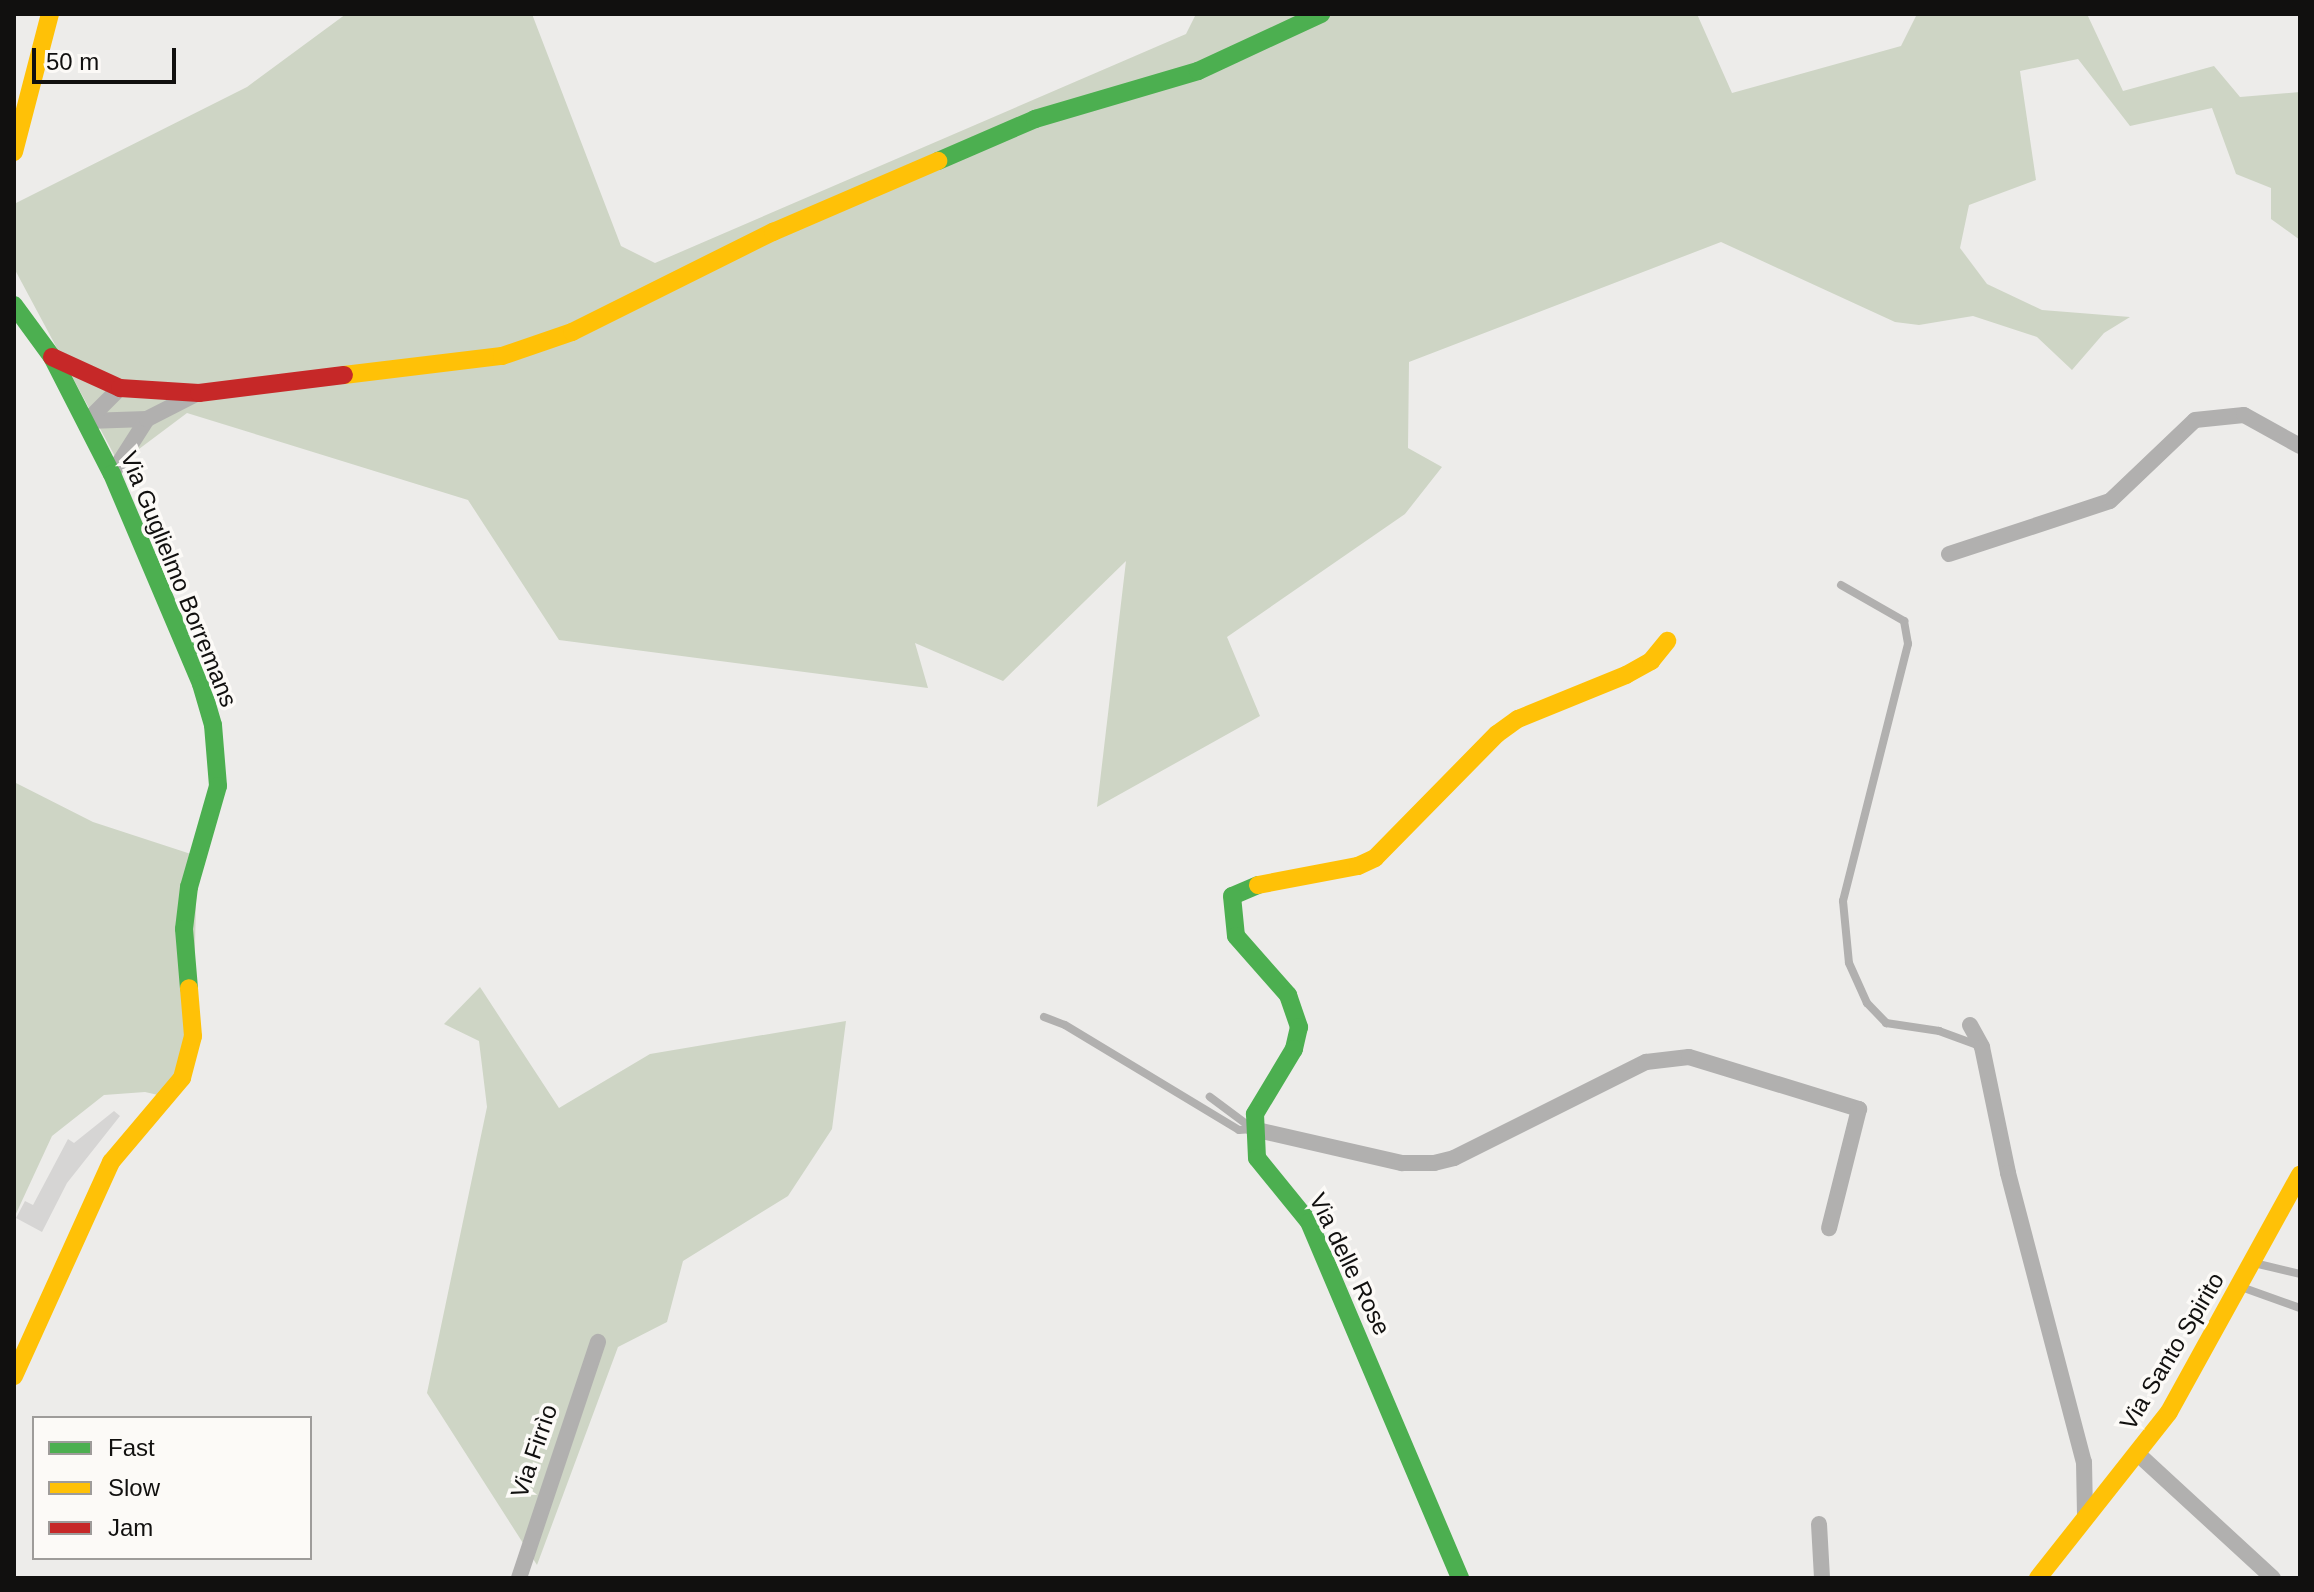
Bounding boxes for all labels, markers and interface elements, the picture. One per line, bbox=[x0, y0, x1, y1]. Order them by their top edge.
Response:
scale bar bbox=[36, 32, 180, 82]
text: 50 m bbox=[46, 48, 99, 75]
street label: Via Guglielmo Borremans bbox=[115, 447, 243, 711]
street label: Via delle Rose bbox=[1303, 1188, 1397, 1340]
street label: Via Santo Spirito bbox=[2114, 1267, 2230, 1435]
street label: Via Firrìo bbox=[505, 1400, 563, 1502]
legend bbox=[32, 1416, 312, 1560]
text: Fast bbox=[108, 1434, 155, 1461]
text: Slow bbox=[108, 1474, 160, 1501]
text: Jam bbox=[108, 1514, 153, 1541]

